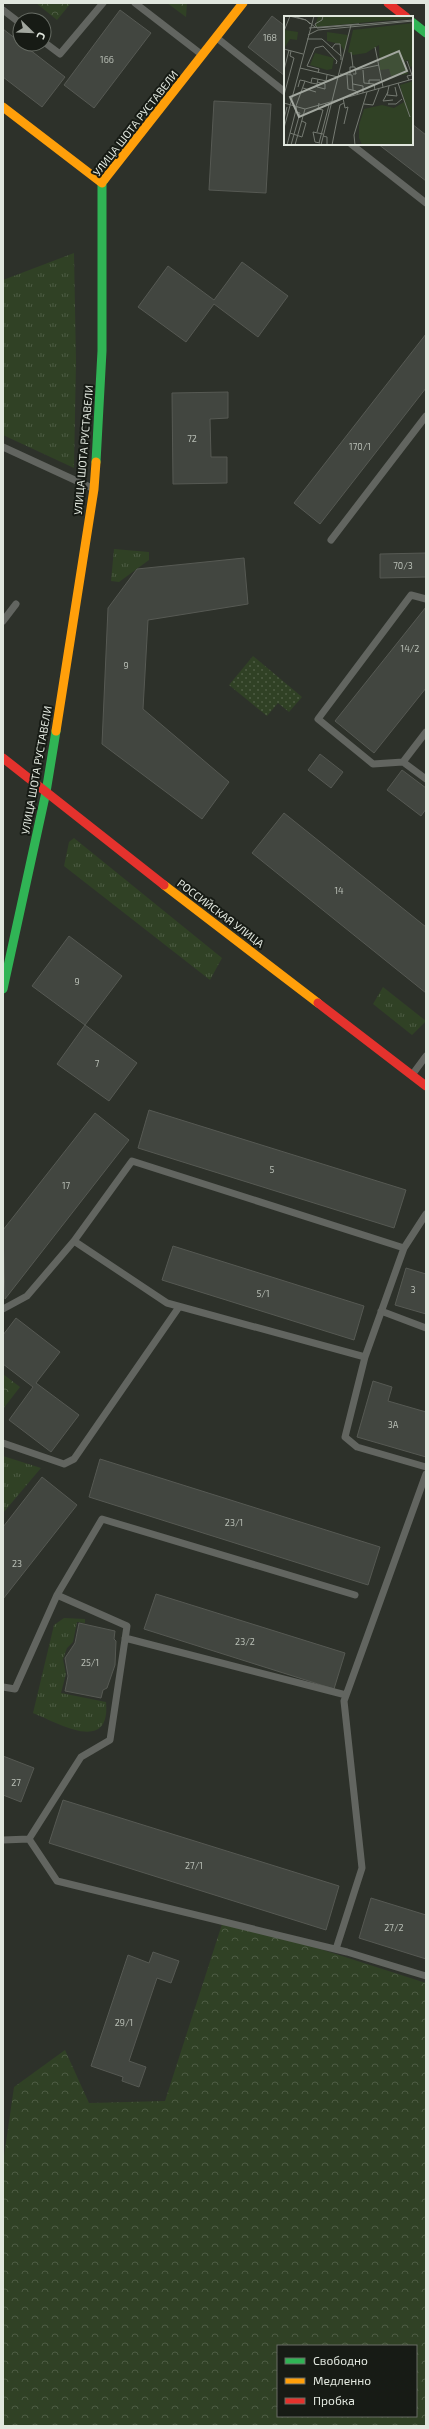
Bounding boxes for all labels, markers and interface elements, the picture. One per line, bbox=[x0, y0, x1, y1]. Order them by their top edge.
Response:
north arrow bbox=[12, 12, 52, 52]
inset map bbox=[284, 16, 413, 145]
text: С bbox=[34, 31, 49, 42]
house number: 168 bbox=[263, 32, 277, 43]
house number: 166 bbox=[100, 54, 114, 65]
street label: УЛИЦА ШОТА РУСТАВЕЛИ bbox=[90, 68, 180, 178]
street label: УЛИЦА ШОТА РУСТАВЕЛИ bbox=[71, 385, 95, 515]
house number: 72 bbox=[187, 433, 197, 444]
house number: 170/1 bbox=[349, 441, 371, 452]
house number: 70/3 bbox=[393, 560, 413, 571]
house number: 14/2 bbox=[401, 643, 419, 654]
house number: 9 bbox=[123, 660, 129, 671]
street label: УЛИЦА ШОТА РУСТАВЕЛИ bbox=[18, 705, 54, 835]
street label: РОССИЙСКАЯ УЛИЦА bbox=[175, 876, 267, 950]
house number: 14 bbox=[334, 885, 344, 896]
house number: 9 bbox=[74, 976, 80, 987]
house number: 7 bbox=[95, 1058, 100, 1069]
house number: 5 bbox=[270, 1164, 275, 1175]
house number: 17 bbox=[62, 1180, 70, 1191]
house number: 3 bbox=[410, 1284, 416, 1295]
house number: 5/1 bbox=[256, 1288, 270, 1299]
house number: 3А bbox=[388, 1419, 399, 1430]
house number: 23/1 bbox=[225, 1517, 243, 1528]
house number: 23 bbox=[12, 1558, 22, 1569]
house number: 23/2 bbox=[235, 1636, 255, 1647]
house number: 25/1 bbox=[81, 1657, 99, 1668]
house number: 27 bbox=[11, 1777, 21, 1788]
house number: 27/1 bbox=[185, 1860, 203, 1871]
house number: 27/2 bbox=[384, 1922, 404, 1933]
house number: 29/1 bbox=[115, 2017, 133, 2028]
legend bbox=[277, 2345, 417, 2417]
text: Свободно bbox=[313, 2353, 368, 2367]
text: Медленно bbox=[313, 2373, 371, 2387]
text: Пробка bbox=[313, 2393, 355, 2407]

